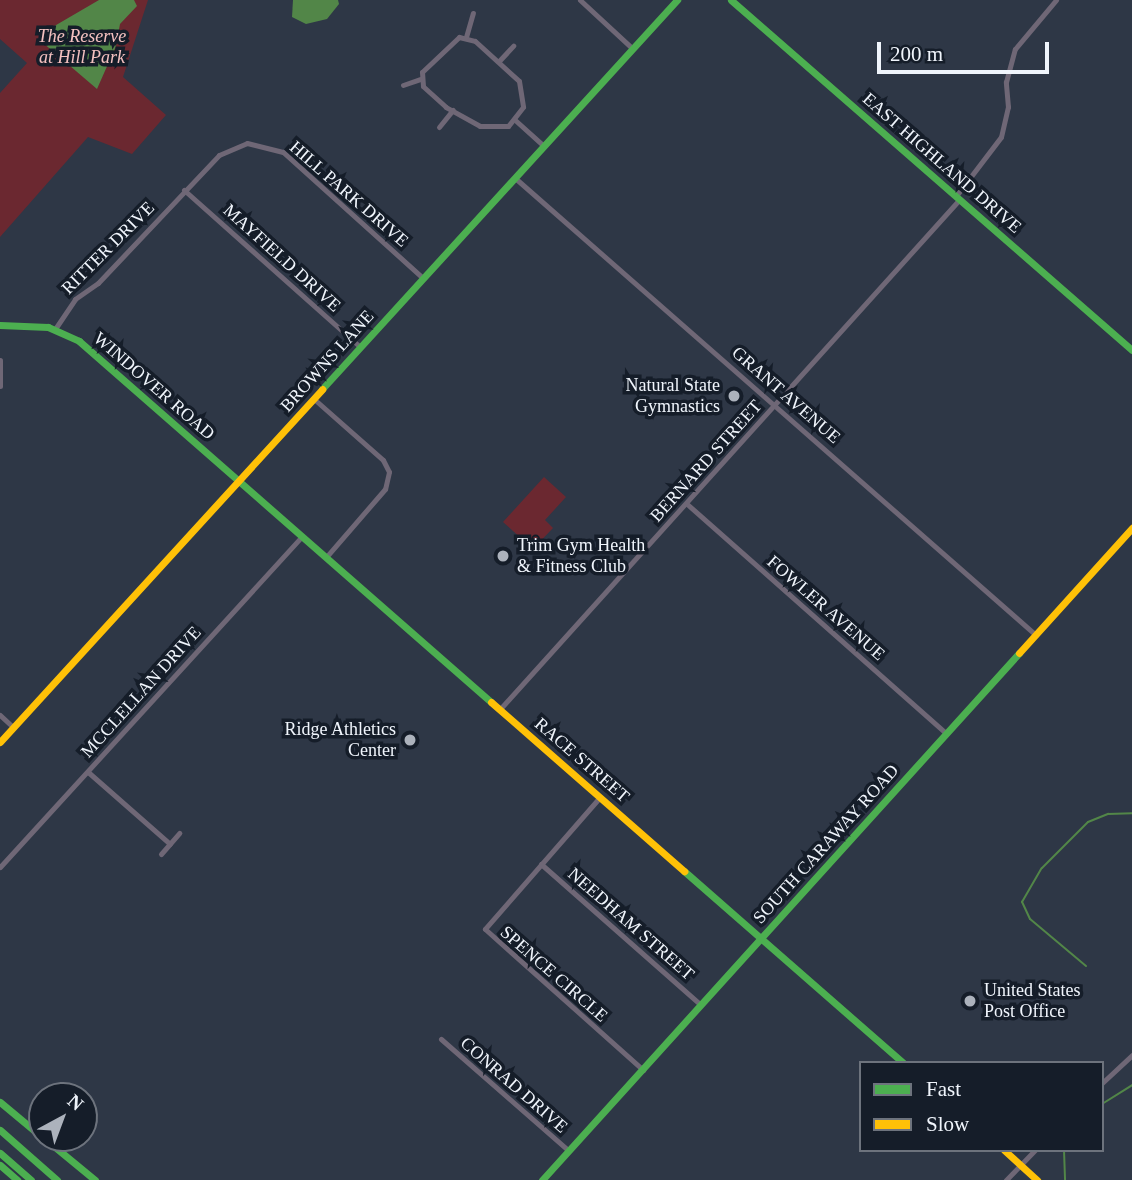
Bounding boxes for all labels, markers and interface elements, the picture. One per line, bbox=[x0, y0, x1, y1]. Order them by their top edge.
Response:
park label: The Reserve at Hill Park bbox=[38, 26, 126, 68]
scale bar bbox=[880, 28, 1052, 72]
text: 200 m bbox=[890, 42, 943, 66]
street label: EAST HIGHLAND DRIVE bbox=[858, 88, 1026, 238]
street label: HILL PARK DRIVE bbox=[285, 136, 413, 252]
street label: RITTER DRIVE bbox=[57, 197, 159, 299]
street label: MAYFIELD DRIVE bbox=[219, 200, 345, 316]
street label: BROWNS LANE bbox=[276, 306, 378, 416]
street label: WINDOVER ROAD bbox=[89, 328, 219, 444]
street label: GRANT AVENUE bbox=[727, 342, 845, 448]
place label: Natural State Gymnastics bbox=[626, 375, 720, 418]
marker: Natural State Gymnastics bbox=[726, 388, 742, 404]
street label: BERNARD STREET bbox=[646, 396, 766, 526]
place label: Trim Gym Health & Fitness Club bbox=[517, 535, 645, 578]
marker: Trim Gym Health & Fitness Club bbox=[495, 548, 511, 564]
street label: FOWLER AVENUE bbox=[762, 551, 890, 665]
street label: MCCLELLAN DRIVE bbox=[76, 622, 206, 762]
street label: RACE STREET bbox=[530, 713, 634, 807]
place label: Ridge Athletics Center bbox=[284, 719, 396, 762]
marker: Ridge Athletics Center bbox=[402, 732, 418, 748]
street label: SOUTH CARAWAY ROAD bbox=[748, 760, 904, 928]
street label: NEEDHAM STREET bbox=[563, 863, 699, 985]
street label: SPENCE CIRCLE bbox=[496, 921, 612, 1027]
place label: United States Post Office bbox=[984, 980, 1080, 1023]
marker: United States Post Office bbox=[962, 993, 978, 1009]
street label: CONRAD DRIVE bbox=[456, 1032, 572, 1138]
legend bbox=[859, 1061, 1104, 1152]
text: Fast bbox=[926, 1077, 961, 1101]
north arrow bbox=[28, 1082, 98, 1152]
text: N bbox=[64, 1090, 88, 1115]
text: Slow bbox=[926, 1112, 969, 1136]

